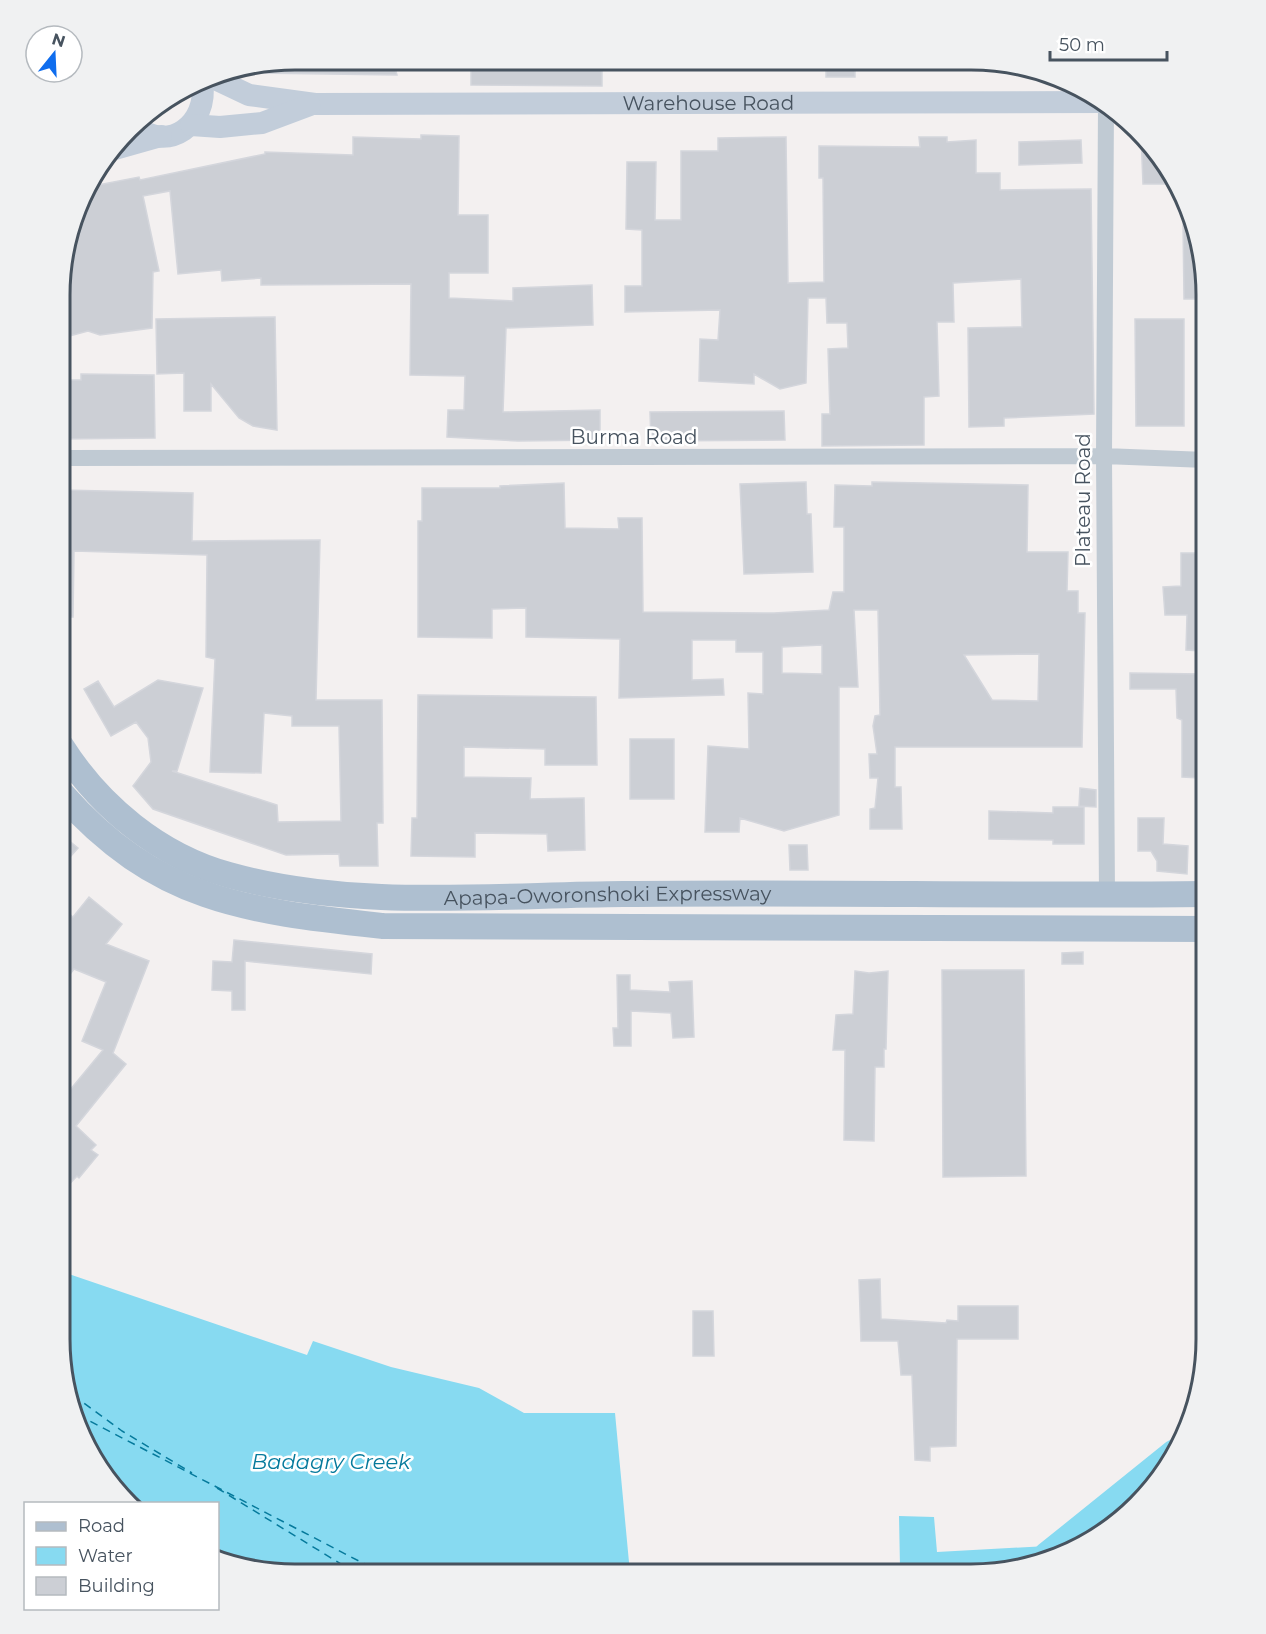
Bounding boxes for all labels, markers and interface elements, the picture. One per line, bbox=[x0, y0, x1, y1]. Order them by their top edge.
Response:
north arrow bbox=[24, 24, 84, 84]
scale bar bbox=[1050, 24, 1167, 62]
text: N bbox=[49, 29, 68, 51]
text: 50 m bbox=[1059, 34, 1105, 56]
street label: Warehouse Road bbox=[622, 91, 794, 115]
street label: Burma Road bbox=[571, 425, 697, 449]
street label: Plateau Road bbox=[1071, 433, 1095, 567]
street label: Apapa-Oworonshoki Expressway bbox=[444, 881, 772, 910]
water label: Badagry Creek bbox=[251, 1449, 412, 1474]
legend bbox=[24, 1502, 219, 1610]
text: Road bbox=[78, 1515, 125, 1537]
text: Water bbox=[78, 1545, 133, 1567]
text: Building bbox=[78, 1575, 155, 1597]

